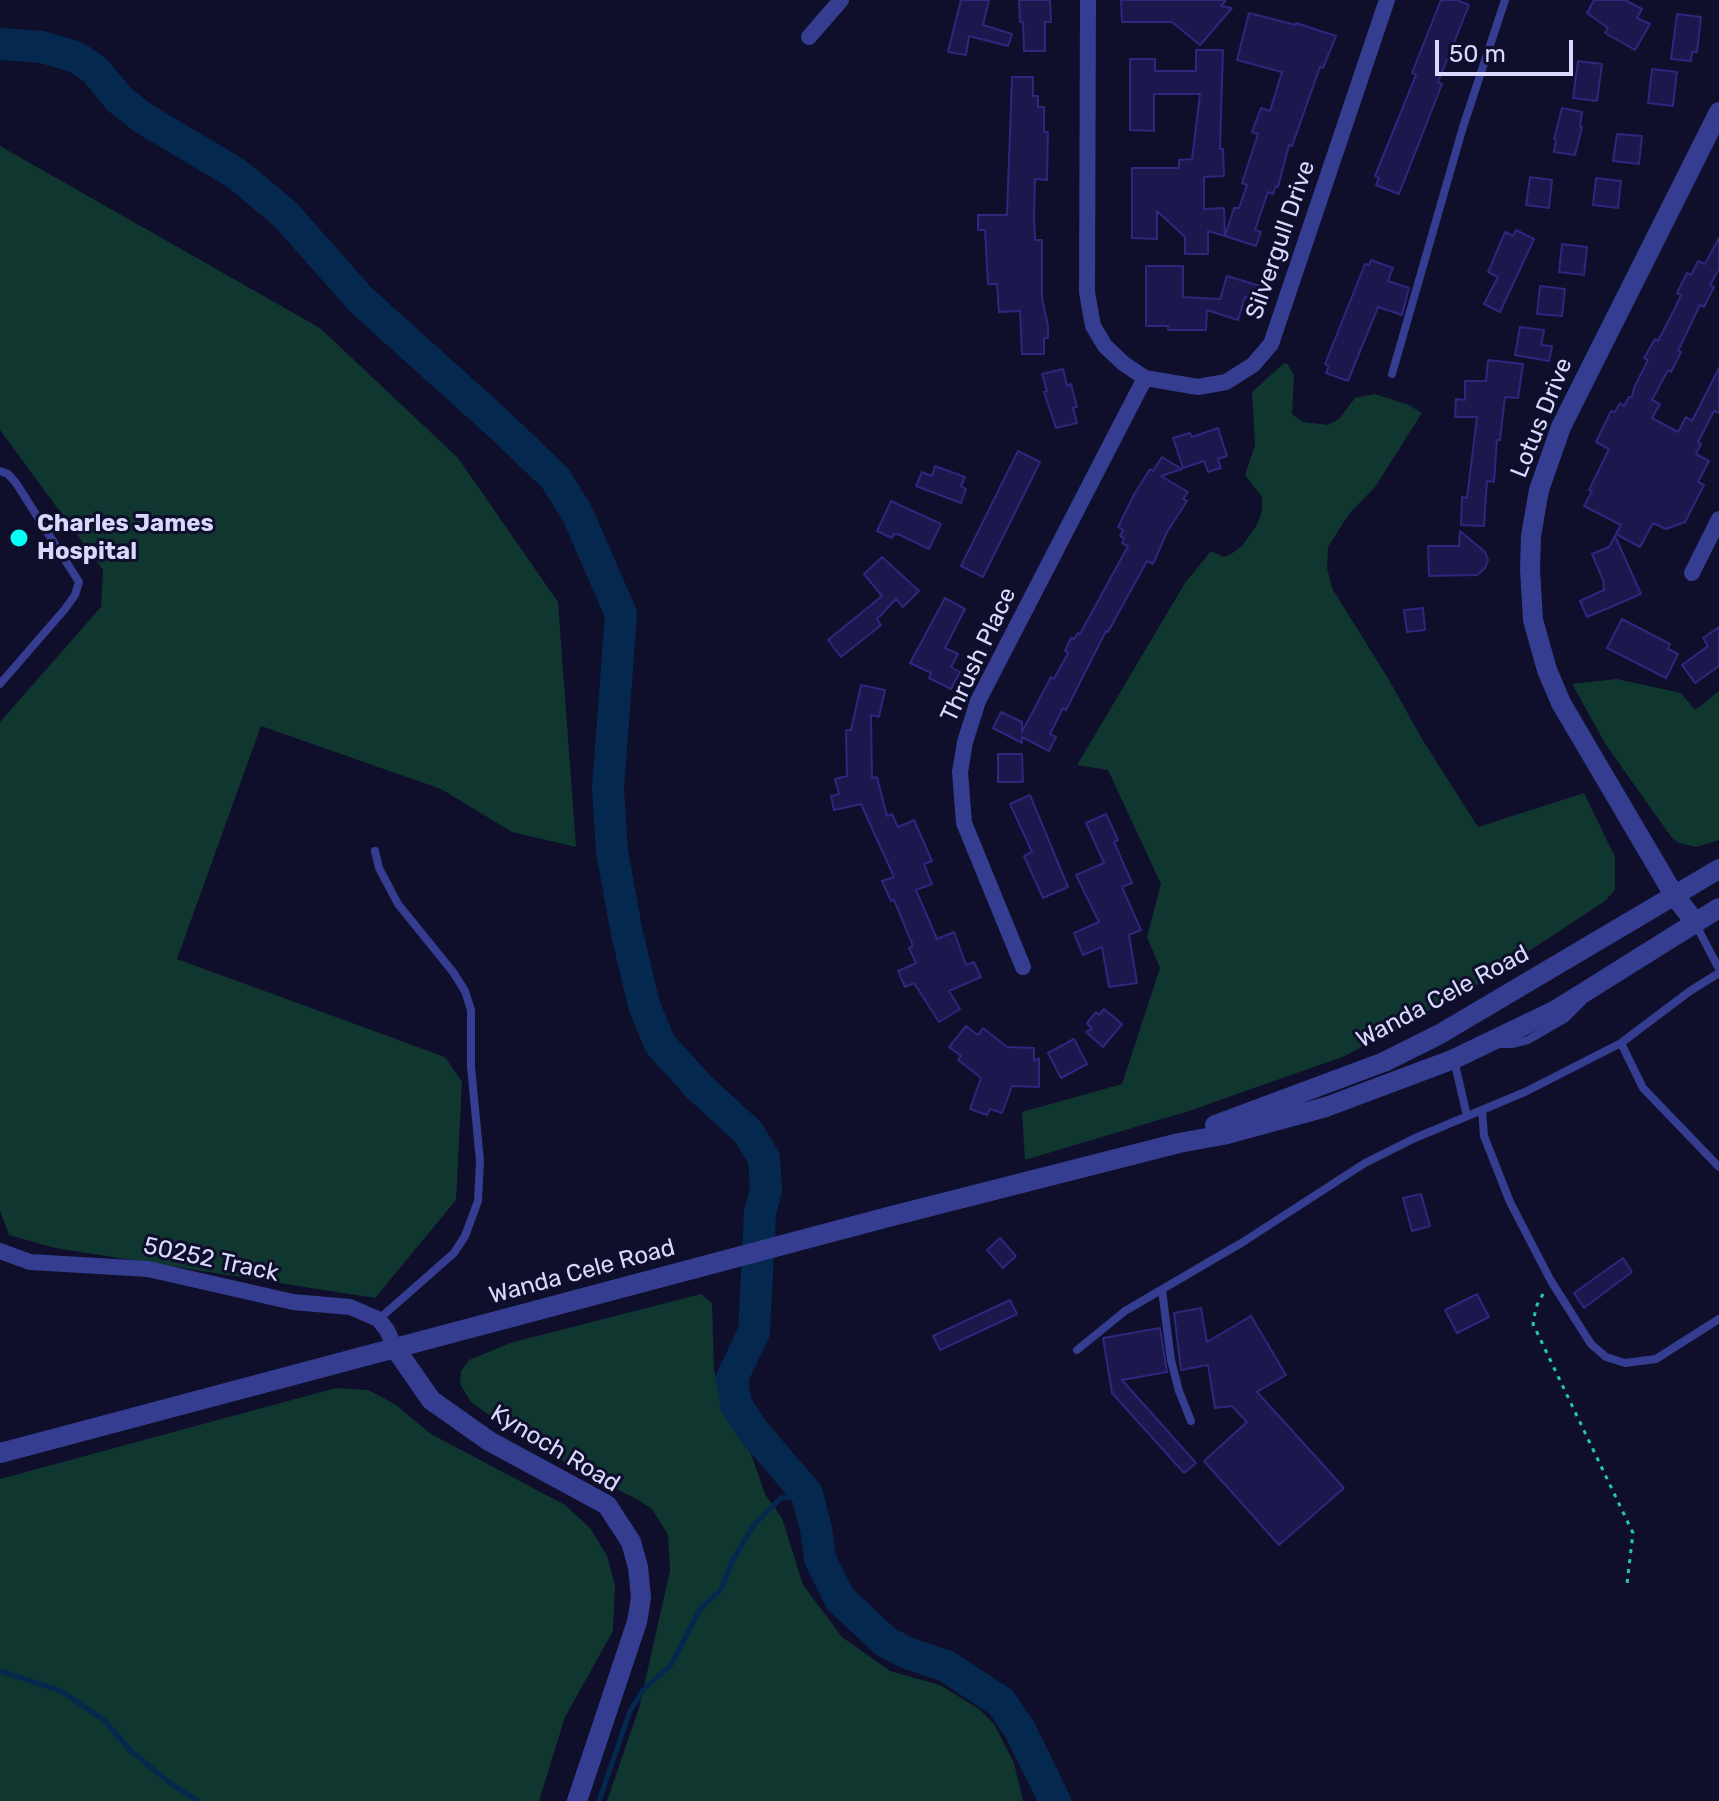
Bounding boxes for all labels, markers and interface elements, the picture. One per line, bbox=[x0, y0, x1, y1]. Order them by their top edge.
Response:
scale bar bbox=[1439, 24, 1577, 74]
text: 50 m bbox=[1449, 40, 1506, 68]
street label: Silvergull Drive bbox=[1240, 157, 1322, 323]
street label: Lotus Drive bbox=[1505, 354, 1579, 482]
place label: Charles James Hospital bbox=[37, 510, 214, 566]
marker: Charles James Hospital bbox=[8, 527, 30, 549]
street label: Thrush Place bbox=[935, 583, 1023, 727]
street label: Wanda Cele Road bbox=[1352, 939, 1534, 1055]
street label: 50252 Track bbox=[141, 1232, 281, 1288]
street label: Wanda Cele Road bbox=[486, 1233, 678, 1311]
street label: Kynoch Road bbox=[485, 1399, 625, 1499]

